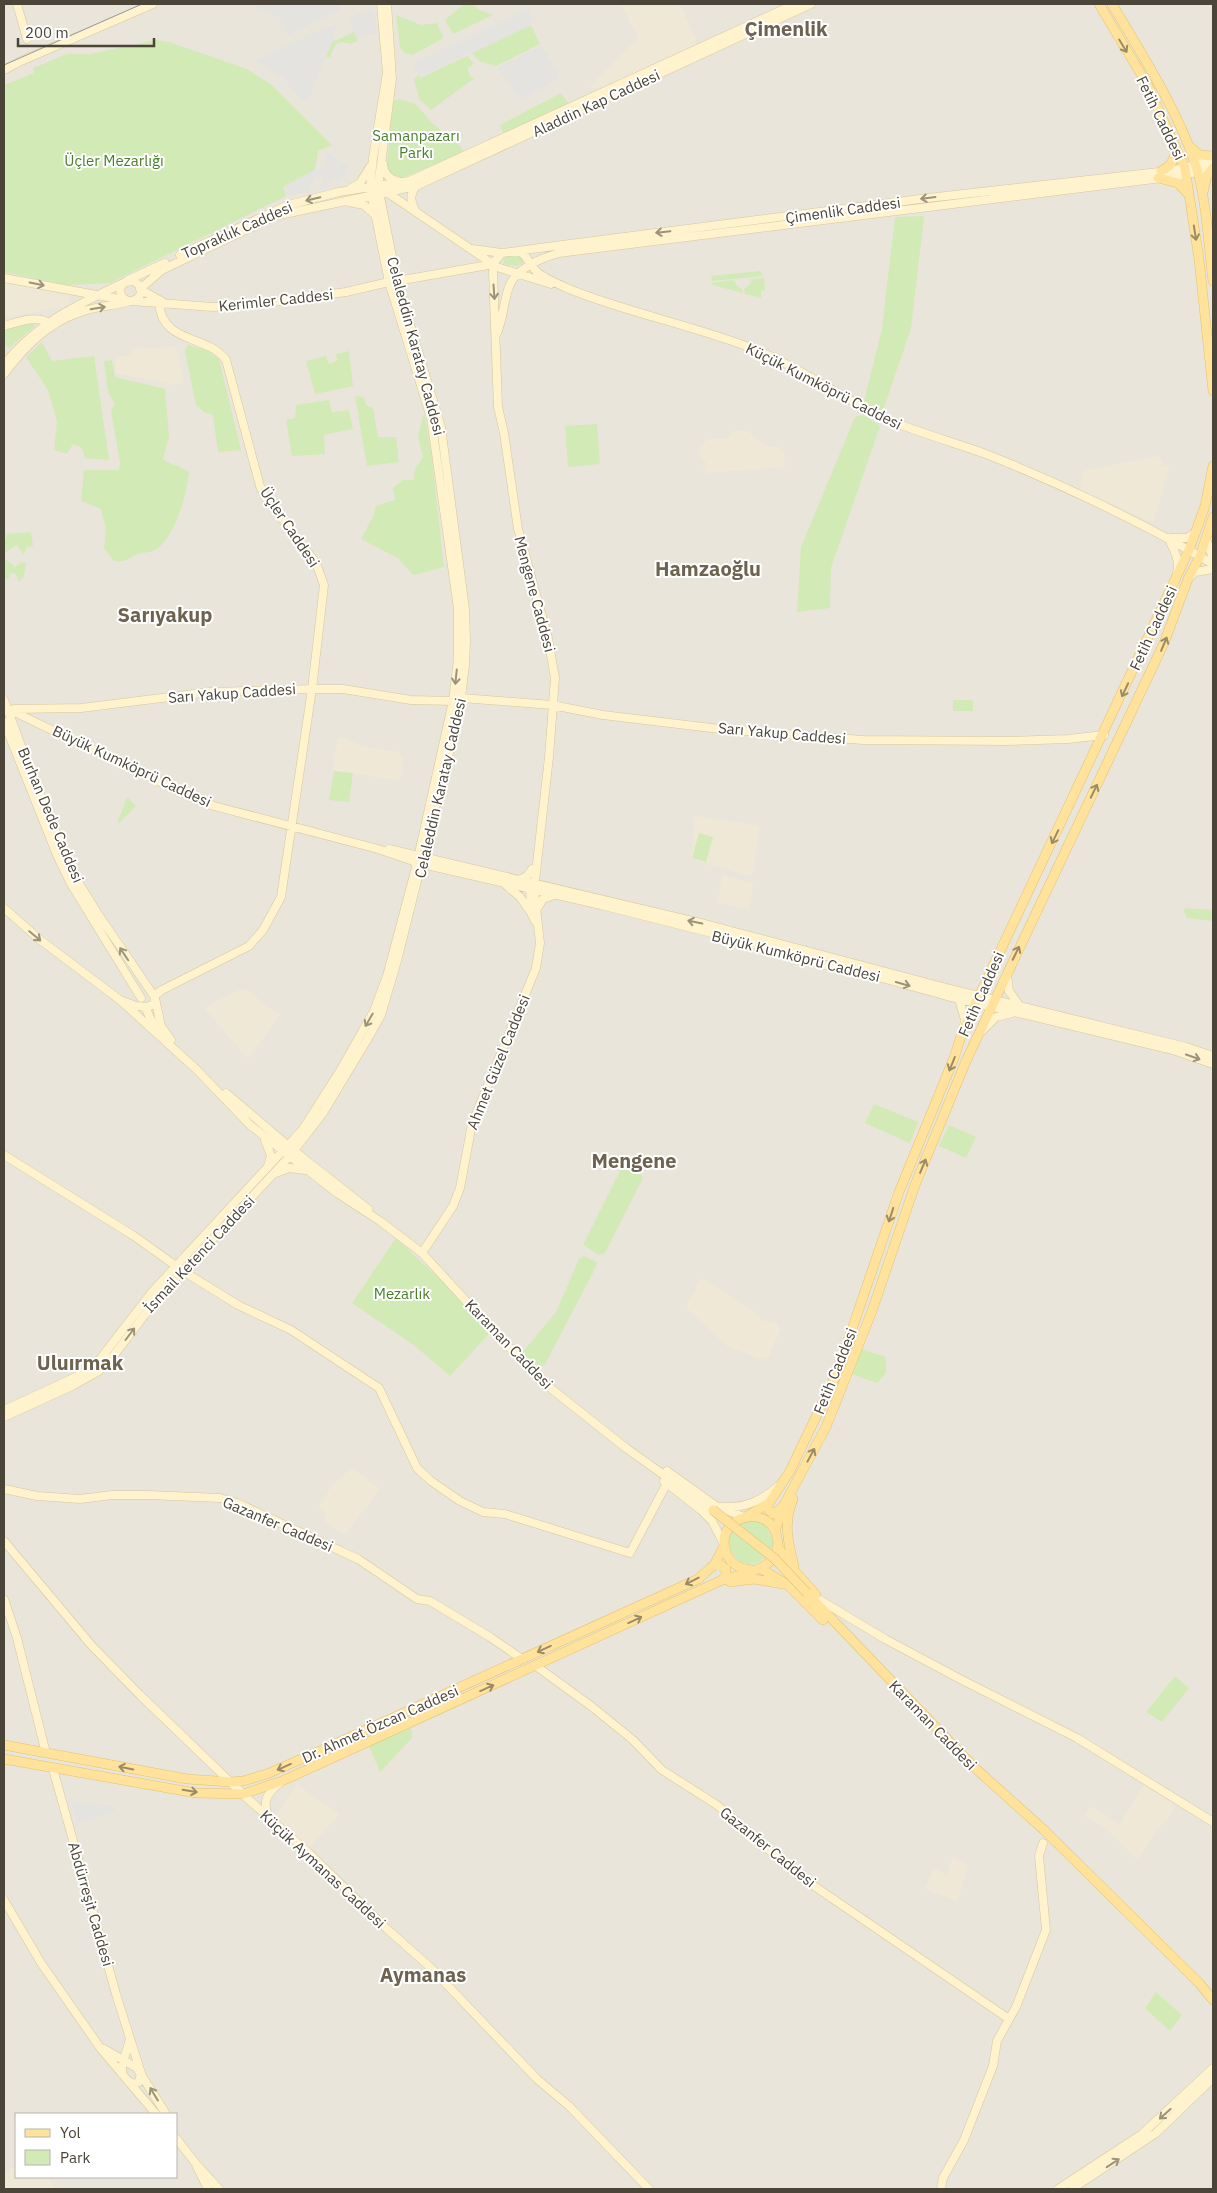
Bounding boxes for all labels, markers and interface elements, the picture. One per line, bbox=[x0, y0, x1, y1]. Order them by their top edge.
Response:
scale bar bbox=[18, 15, 154, 47]
district label: Çimenlik bbox=[744, 15, 828, 42]
text: 200 m bbox=[25, 23, 69, 42]
one-way arrow bbox=[1118, 38, 1128, 52]
street label: Aladdin Kap Caddesi bbox=[529, 65, 663, 141]
street label: Fetih Caddesi bbox=[1132, 73, 1190, 163]
park label: Samanpazarı Parkı bbox=[372, 126, 460, 162]
park label: Üçler Mezarlığı bbox=[64, 151, 164, 170]
street label: Çimenlik Caddesi bbox=[784, 193, 902, 227]
one-way arrow bbox=[921, 193, 937, 203]
one-way arrow bbox=[306, 195, 322, 204]
street label: Topraklık Caddesi bbox=[179, 197, 295, 263]
one-way arrow bbox=[1191, 225, 1201, 241]
one-way arrow bbox=[655, 227, 671, 237]
street label: Celaleddin Karatay Caddesi bbox=[383, 255, 449, 437]
one-way arrow bbox=[29, 280, 45, 290]
one-way arrow bbox=[489, 284, 498, 300]
street label: Kerimler Caddesi bbox=[218, 285, 334, 315]
one-way arrow bbox=[90, 303, 106, 313]
street label: Küçük Kumköprü Caddesi bbox=[743, 338, 905, 434]
street label: Üçler Caddesi bbox=[256, 483, 324, 571]
street label: Mengene Caddesi bbox=[510, 534, 560, 654]
district label: Hamzaoğlu bbox=[655, 555, 761, 582]
street label: Fetih Caddesi bbox=[1125, 583, 1181, 673]
district label: Sarıyakup bbox=[118, 601, 212, 628]
one-way arrow bbox=[1159, 637, 1169, 652]
one-way arrow bbox=[451, 668, 461, 684]
street label: Sarı Yakup Caddesi bbox=[167, 679, 297, 707]
one-way arrow bbox=[1119, 682, 1129, 697]
street label: Celaleddin Karatay Caddesi bbox=[410, 696, 470, 880]
street label: Sarı Yakup Caddesi bbox=[717, 718, 847, 748]
street label: Büyük Kumköprü Caddesi bbox=[50, 721, 214, 811]
street label: Burhan Dede Caddesi bbox=[14, 744, 88, 886]
one-way arrow bbox=[1090, 784, 1099, 799]
one-way arrow bbox=[1050, 829, 1060, 844]
one-way arrow bbox=[687, 917, 703, 926]
street label: Büyük Kumköprü Caddesi bbox=[710, 926, 882, 986]
one-way arrow bbox=[29, 930, 42, 941]
one-way arrow bbox=[1012, 946, 1021, 961]
one-way arrow bbox=[119, 947, 129, 961]
street label: Fetih Caddesi bbox=[954, 948, 1008, 1040]
one-way arrow bbox=[895, 980, 911, 989]
street label: Ahmet Güzel Caddesi bbox=[462, 992, 534, 1132]
one-way arrow bbox=[364, 1012, 374, 1027]
one-way arrow bbox=[1185, 1053, 1200, 1062]
one-way arrow bbox=[947, 1056, 956, 1071]
district label: Mengene bbox=[592, 1147, 676, 1174]
one-way arrow bbox=[918, 1159, 928, 1174]
street label: İsmail Ketenci Caddesi bbox=[140, 1191, 258, 1317]
one-way arrow bbox=[886, 1206, 896, 1222]
park label: Mezarlık bbox=[374, 1284, 430, 1303]
street label: Karaman Caddesi bbox=[461, 1295, 557, 1393]
street label: Fetih Caddesi bbox=[809, 1325, 861, 1417]
one-way arrow bbox=[124, 1328, 135, 1341]
district label: Uluırmak bbox=[37, 1349, 124, 1376]
one-way arrow bbox=[806, 1448, 816, 1463]
street label: Gazanfer Caddesi bbox=[220, 1492, 336, 1556]
one-way arrow bbox=[684, 1576, 699, 1586]
one-way arrow bbox=[627, 1615, 642, 1625]
one-way arrow bbox=[537, 1645, 552, 1654]
street label: Karaman Caddesi bbox=[885, 1676, 981, 1774]
street label: Dr. Ahmet Özcan Caddesi bbox=[299, 1681, 461, 1767]
one-way arrow bbox=[479, 1682, 494, 1692]
one-way arrow bbox=[118, 1762, 134, 1772]
one-way arrow bbox=[277, 1762, 292, 1772]
one-way arrow bbox=[181, 1787, 197, 1797]
street label: Gazanfer Caddesi bbox=[716, 1802, 820, 1892]
street label: Küçük Aymanas Caddesi bbox=[256, 1806, 390, 1932]
street label: Abdürreşit Caddesi bbox=[64, 1840, 118, 1968]
district label: Aymanas bbox=[380, 1961, 466, 1988]
one-way arrow bbox=[148, 2087, 158, 2101]
one-way arrow bbox=[1158, 2108, 1171, 2120]
legend bbox=[15, 2113, 178, 2178]
text: Yol bbox=[60, 2123, 81, 2142]
text: Park bbox=[60, 2148, 90, 2167]
one-way arrow bbox=[1106, 2158, 1120, 2168]

